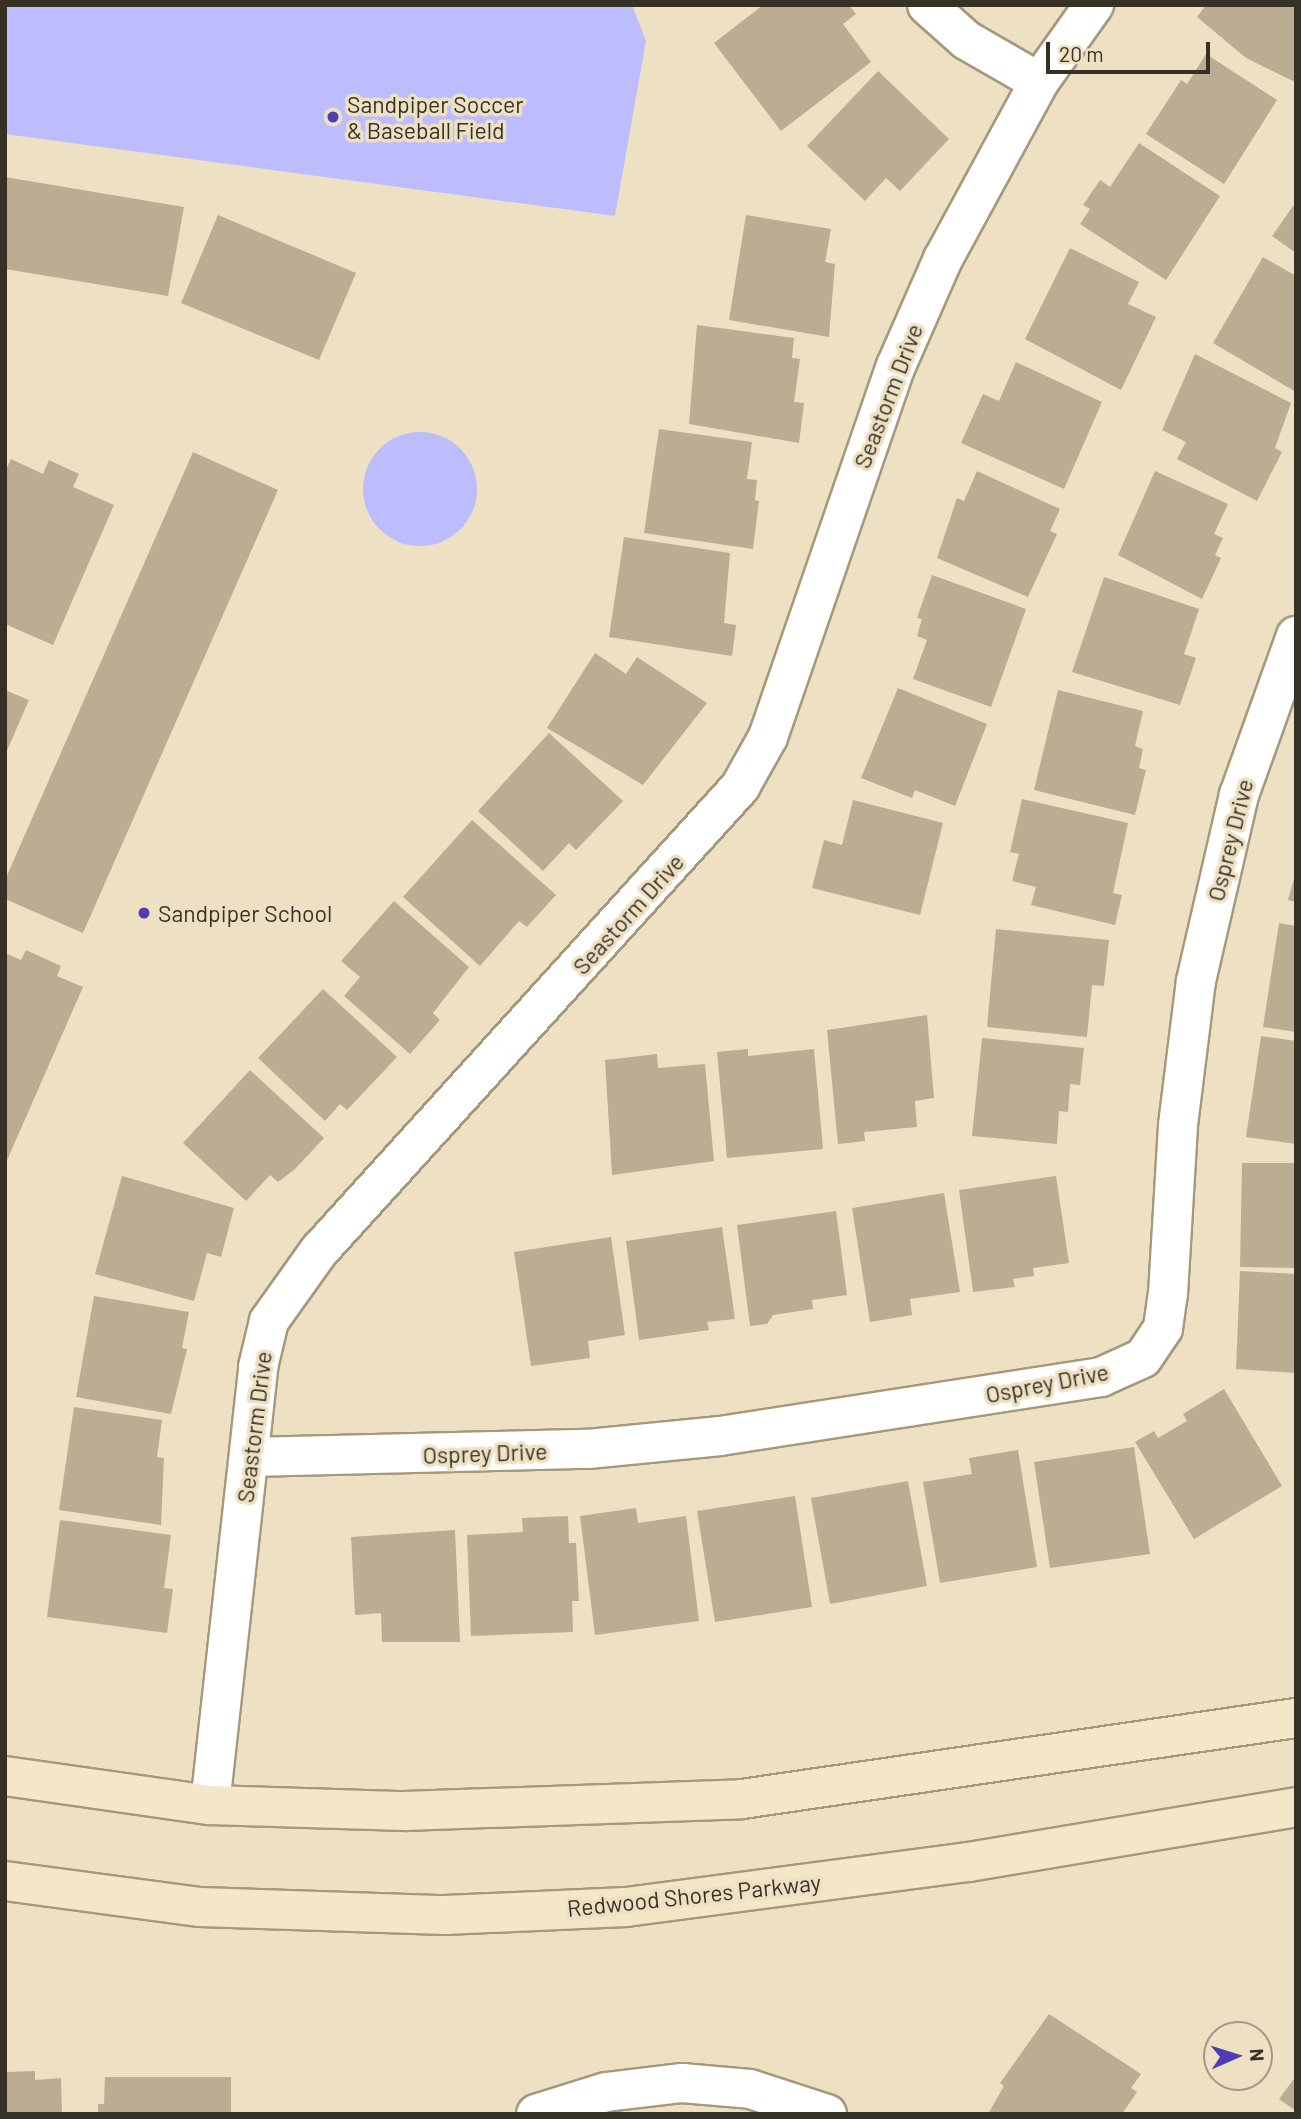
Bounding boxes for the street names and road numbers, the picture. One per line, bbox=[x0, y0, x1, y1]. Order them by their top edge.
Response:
street label: Seastorm Drive bbox=[848, 320, 928, 472]
street label: Osprey Drive bbox=[1202, 776, 1258, 904]
street label: Seastorm Drive bbox=[567, 848, 689, 980]
street label: Seastorm Drive bbox=[231, 1350, 277, 1504]
street label: Osprey Drive bbox=[983, 1358, 1111, 1408]
street label: Osprey Drive bbox=[422, 1437, 548, 1469]
street label: Redwood Shores Parkway bbox=[566, 1868, 822, 1922]

